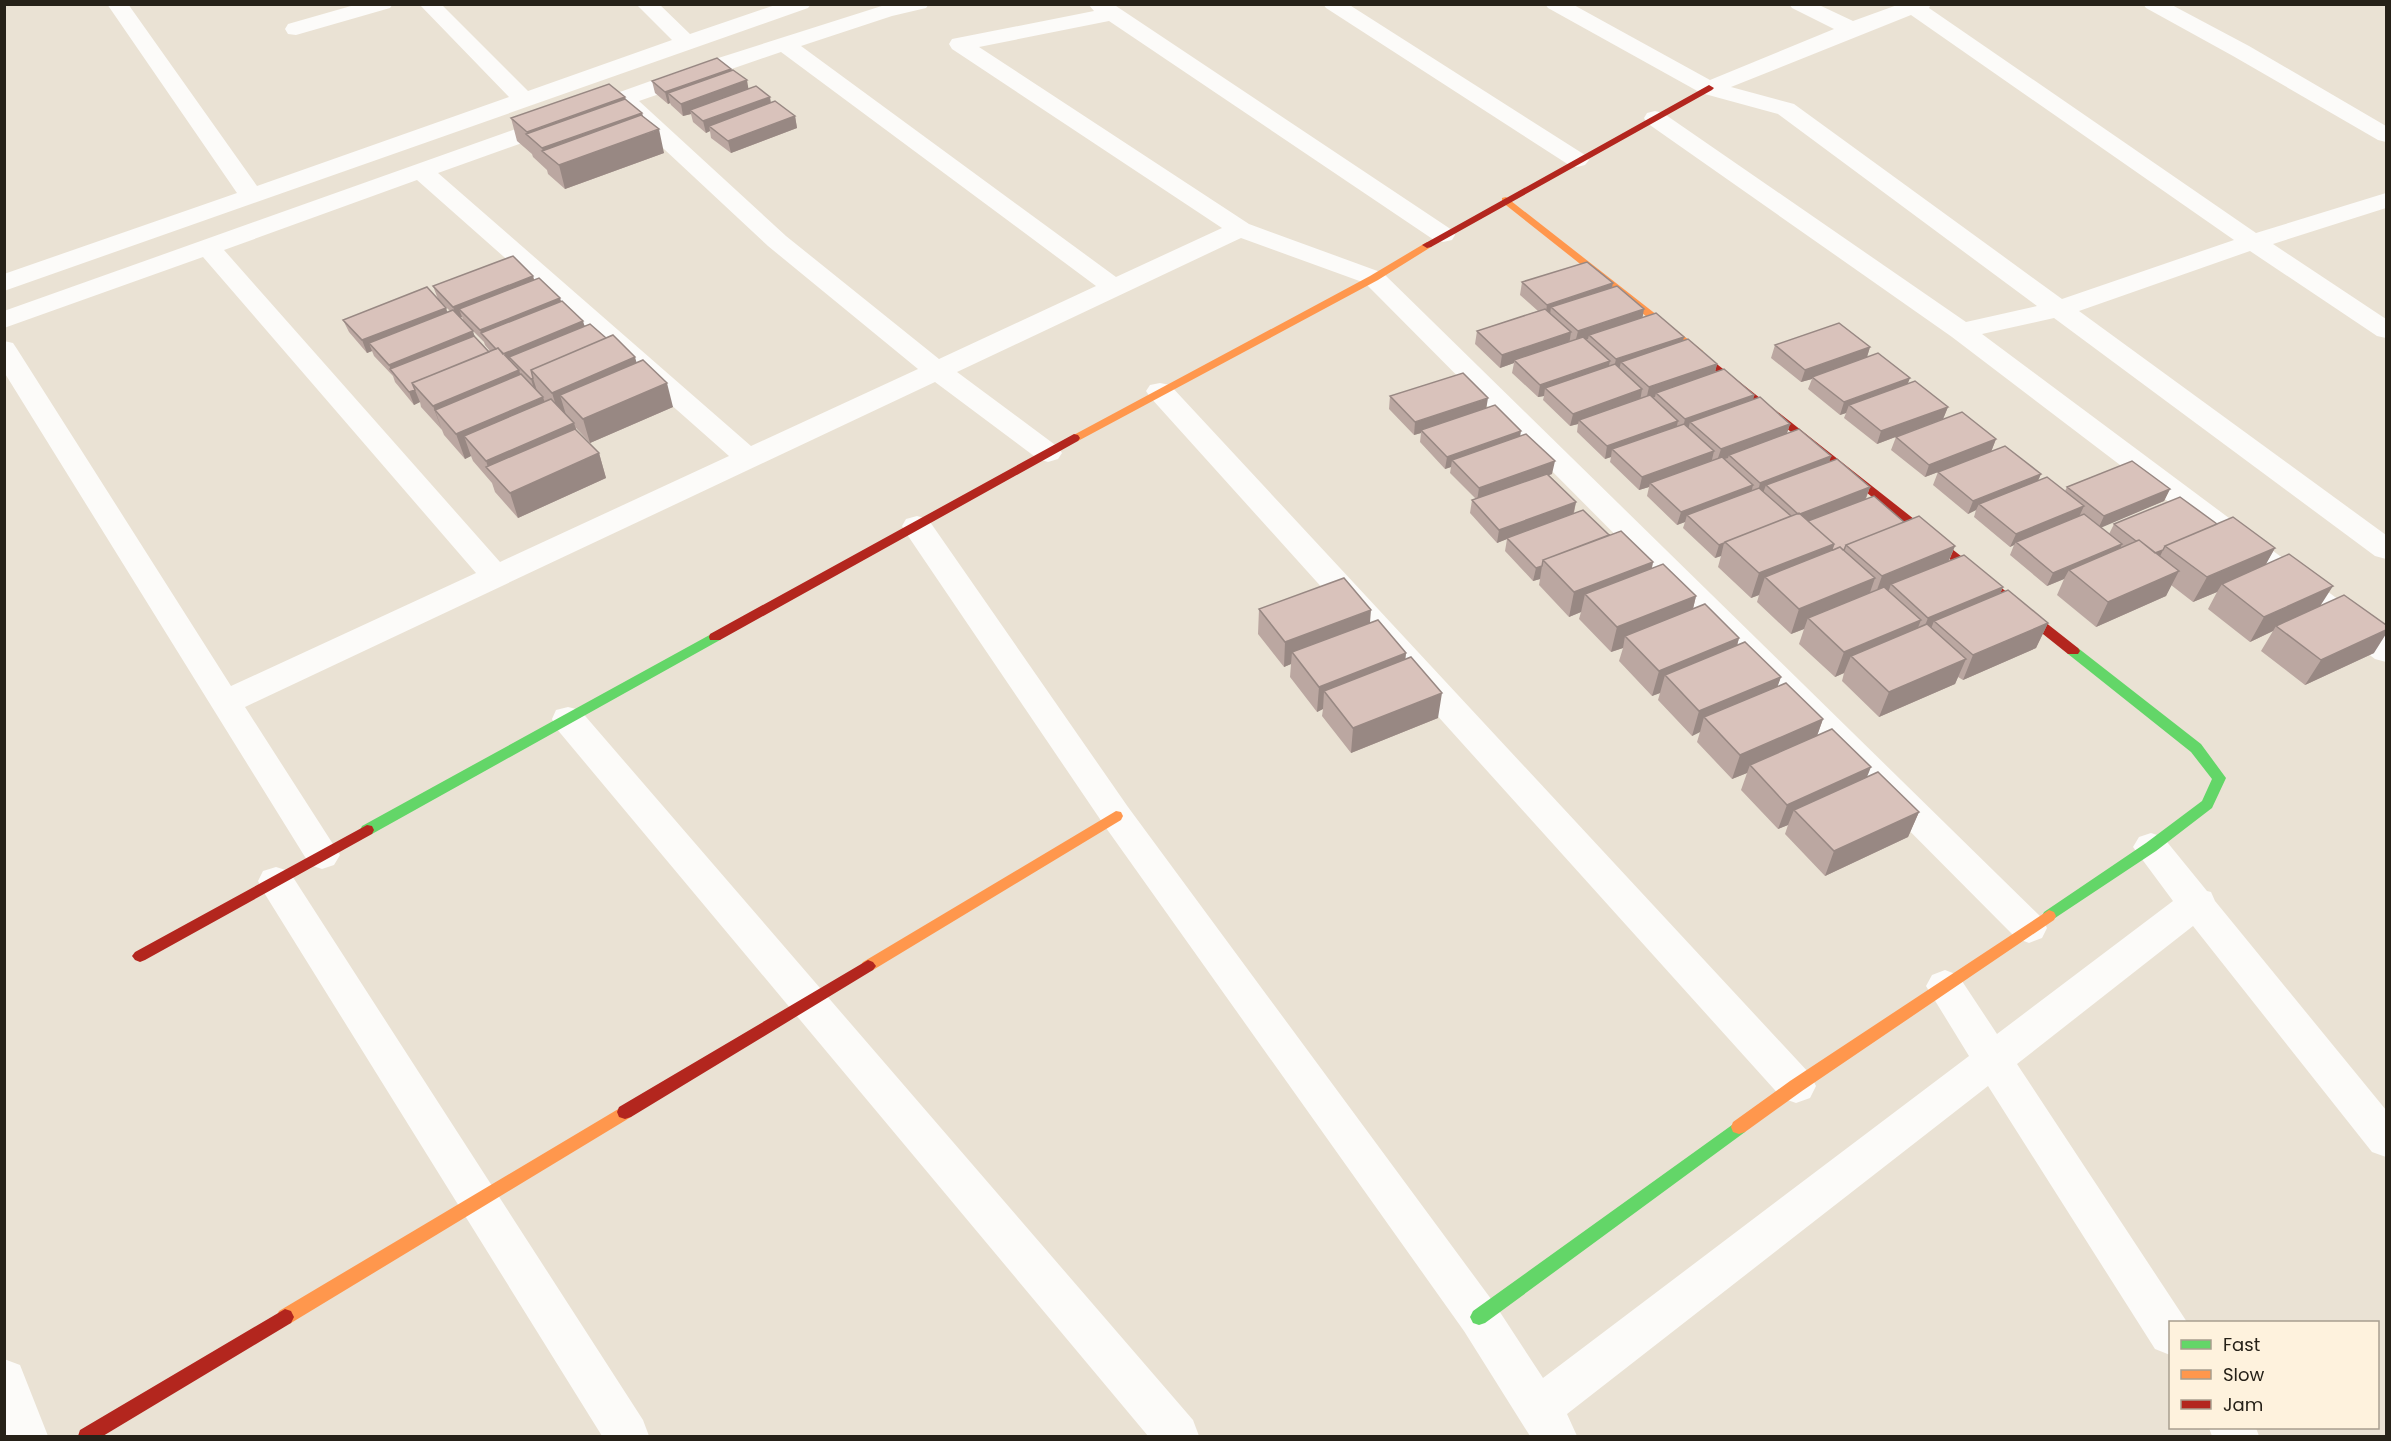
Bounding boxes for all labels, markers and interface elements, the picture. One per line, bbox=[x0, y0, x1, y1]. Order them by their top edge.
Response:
legend bbox=[2169, 1321, 2379, 1429]
text: Fast bbox=[2223, 1332, 2260, 1357]
text: Slow bbox=[2223, 1362, 2265, 1387]
text: Jam bbox=[2223, 1392, 2263, 1417]

